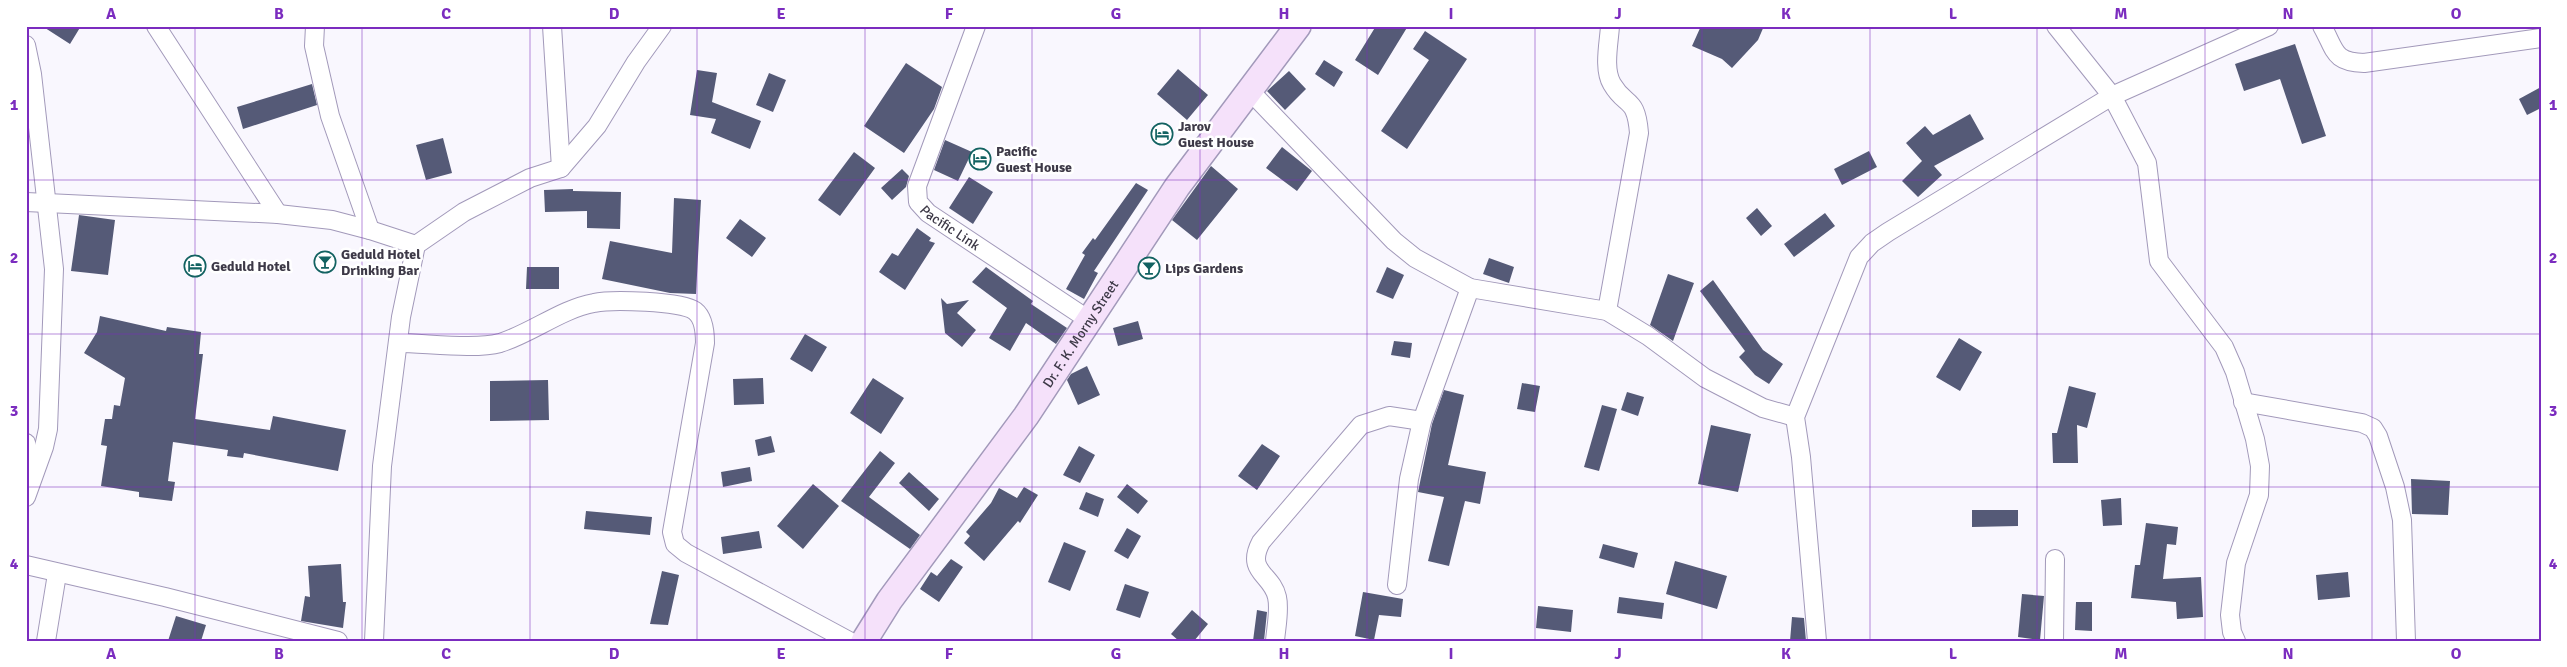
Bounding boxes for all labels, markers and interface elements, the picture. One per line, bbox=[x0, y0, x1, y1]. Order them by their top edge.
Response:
text: A bbox=[106, 4, 117, 24]
text: B bbox=[274, 4, 284, 24]
text: C bbox=[441, 4, 451, 24]
text: D bbox=[609, 4, 620, 24]
text: E bbox=[776, 4, 786, 24]
text: F bbox=[945, 4, 954, 24]
text: G bbox=[1111, 4, 1121, 24]
text: H bbox=[1279, 4, 1289, 24]
text: I bbox=[1448, 4, 1454, 24]
text: J bbox=[1614, 4, 1622, 24]
text: K bbox=[1781, 4, 1791, 24]
text: L bbox=[1949, 4, 1958, 24]
text: M bbox=[2114, 4, 2128, 24]
text: N bbox=[2282, 4, 2294, 24]
text: O bbox=[2451, 4, 2462, 24]
text: 1 bbox=[10, 95, 19, 115]
text: 1 bbox=[2549, 95, 2558, 115]
place label: Jarov Guest House bbox=[1178, 118, 1254, 151]
hotel icon: Jarov Guest House bbox=[1150, 122, 1174, 146]
place label: Pacific Guest House bbox=[996, 143, 1072, 176]
hotel icon: Pacific Guest House bbox=[968, 147, 992, 171]
street label: Pacific Link bbox=[916, 202, 983, 254]
place label: Geduld Hotel Drinking Bar bbox=[341, 246, 421, 279]
text: 2 bbox=[10, 248, 18, 268]
text: 2 bbox=[2549, 248, 2557, 268]
bar icon: Geduld Hotel Drinking Bar bbox=[313, 250, 337, 274]
hotel icon: Geduld Hotel bbox=[183, 254, 207, 278]
bar icon: Lips Gardens bbox=[1137, 256, 1161, 280]
place label: Geduld Hotel bbox=[211, 258, 291, 275]
place label: Lips Gardens bbox=[1165, 260, 1243, 277]
street label: Dr. F. K. Morny Street bbox=[1039, 277, 1122, 391]
text: 3 bbox=[10, 401, 18, 421]
text: 3 bbox=[2549, 401, 2557, 421]
text: 4 bbox=[10, 554, 19, 574]
text: 4 bbox=[2549, 554, 2558, 574]
text: A bbox=[106, 644, 117, 664]
text: B bbox=[274, 644, 284, 664]
text: C bbox=[441, 644, 451, 664]
text: D bbox=[609, 644, 620, 664]
text: E bbox=[776, 644, 786, 664]
text: F bbox=[945, 644, 954, 664]
text: G bbox=[1111, 644, 1121, 664]
text: H bbox=[1279, 644, 1289, 664]
text: I bbox=[1448, 644, 1454, 664]
text: J bbox=[1614, 644, 1622, 664]
text: K bbox=[1781, 644, 1791, 664]
text: L bbox=[1949, 644, 1958, 664]
text: M bbox=[2114, 644, 2128, 664]
text: N bbox=[2282, 644, 2294, 664]
text: O bbox=[2451, 644, 2462, 664]

